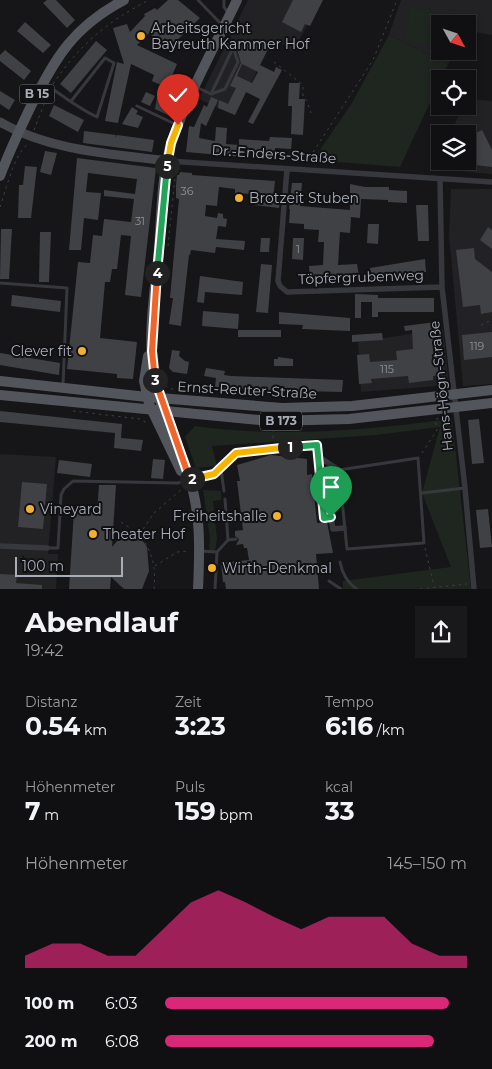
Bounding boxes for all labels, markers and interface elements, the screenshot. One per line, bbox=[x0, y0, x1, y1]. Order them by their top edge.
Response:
north arrow bbox=[431, 15, 476, 60]
map controls bbox=[431, 15, 476, 170]
place label: Arbeitsgericht Bayreuth Kammer Hof bbox=[151, 19, 311, 53]
marker: Arbeitsgericht Bayreuth Kammer Hof bbox=[135, 30, 147, 42]
button: locate bbox=[431, 70, 476, 115]
pin bbox=[157, 74, 199, 125]
icon: check bbox=[164, 81, 192, 109]
road number: B 15 bbox=[20, 85, 54, 104]
button: layers bbox=[431, 125, 476, 170]
street label: Dr.-Enders-Straße bbox=[211, 141, 337, 167]
pin: 5 bbox=[154, 154, 180, 178]
text: 5 bbox=[163, 157, 172, 175]
house number: 36 bbox=[181, 184, 194, 198]
place label: Brotzeit Stuben bbox=[249, 189, 359, 207]
marker: Brotzeit Stuben bbox=[233, 192, 245, 204]
house number: 31 bbox=[135, 214, 145, 228]
house number: 1 bbox=[296, 242, 300, 256]
pin: 4 bbox=[144, 260, 170, 286]
text: 4 bbox=[153, 264, 162, 282]
street label: Töpfergrubenweg bbox=[298, 266, 424, 288]
street label: Hans-Högn-Straße bbox=[425, 320, 457, 452]
house number: 119 bbox=[470, 339, 485, 353]
place label: Clever fit bbox=[11, 342, 72, 360]
marker: Clever fit bbox=[76, 345, 88, 357]
house number: 115 bbox=[380, 362, 394, 376]
pin: 3 bbox=[142, 368, 168, 392]
text: 3 bbox=[151, 371, 160, 389]
street label: Ernst-Reuter-Straße bbox=[177, 377, 317, 403]
road number: B 173 bbox=[260, 412, 302, 431]
pin: 1 bbox=[278, 434, 302, 460]
text: 1 bbox=[288, 438, 293, 456]
pin: 2 bbox=[180, 466, 204, 492]
pin bbox=[310, 466, 352, 517]
text: 2 bbox=[188, 470, 197, 488]
icon: arrive bbox=[317, 473, 345, 501]
place label: Vineyard bbox=[40, 500, 102, 518]
marker: Vineyard bbox=[24, 503, 36, 515]
place label: Freiheitshalle bbox=[173, 507, 267, 525]
marker: Freiheitshalle bbox=[271, 510, 283, 522]
place label: Theater Hof bbox=[103, 525, 186, 543]
marker: Theater Hof bbox=[87, 528, 99, 540]
scale bar bbox=[15, 554, 122, 577]
text: 100 m bbox=[22, 557, 64, 575]
place label: Wirth-Denkmal bbox=[222, 559, 332, 577]
marker: Wirth-Denkmal bbox=[206, 562, 218, 574]
text: Abendlauf bbox=[25, 605, 178, 639]
button: share bbox=[415, 606, 467, 658]
text: 19:42 bbox=[25, 641, 64, 660]
text: Distanz bbox=[25, 693, 77, 711]
text: Zeit bbox=[175, 693, 202, 711]
text: Tempo bbox=[325, 693, 374, 711]
text: 0.54 bbox=[25, 711, 80, 741]
text: 3:23 bbox=[175, 711, 226, 741]
text: 6:16 bbox=[325, 711, 373, 741]
text: km bbox=[80, 721, 107, 739]
text: /km bbox=[373, 721, 405, 739]
text: Höhenmeter bbox=[25, 778, 115, 796]
text: Puls bbox=[175, 778, 205, 796]
text: kcal bbox=[325, 778, 353, 796]
text: 7 bbox=[25, 796, 41, 826]
text: 159 bbox=[175, 796, 216, 826]
text: 33 bbox=[325, 796, 354, 826]
text: m bbox=[41, 806, 59, 824]
text: bpm bbox=[216, 806, 253, 824]
text: Höhenmeter bbox=[25, 854, 128, 873]
text: 145–150 m bbox=[387, 854, 467, 873]
text: 100 m bbox=[25, 994, 74, 1013]
text: 6:03 bbox=[105, 994, 138, 1013]
text: 200 m bbox=[25, 1032, 77, 1051]
text: 6:08 bbox=[105, 1032, 139, 1051]

